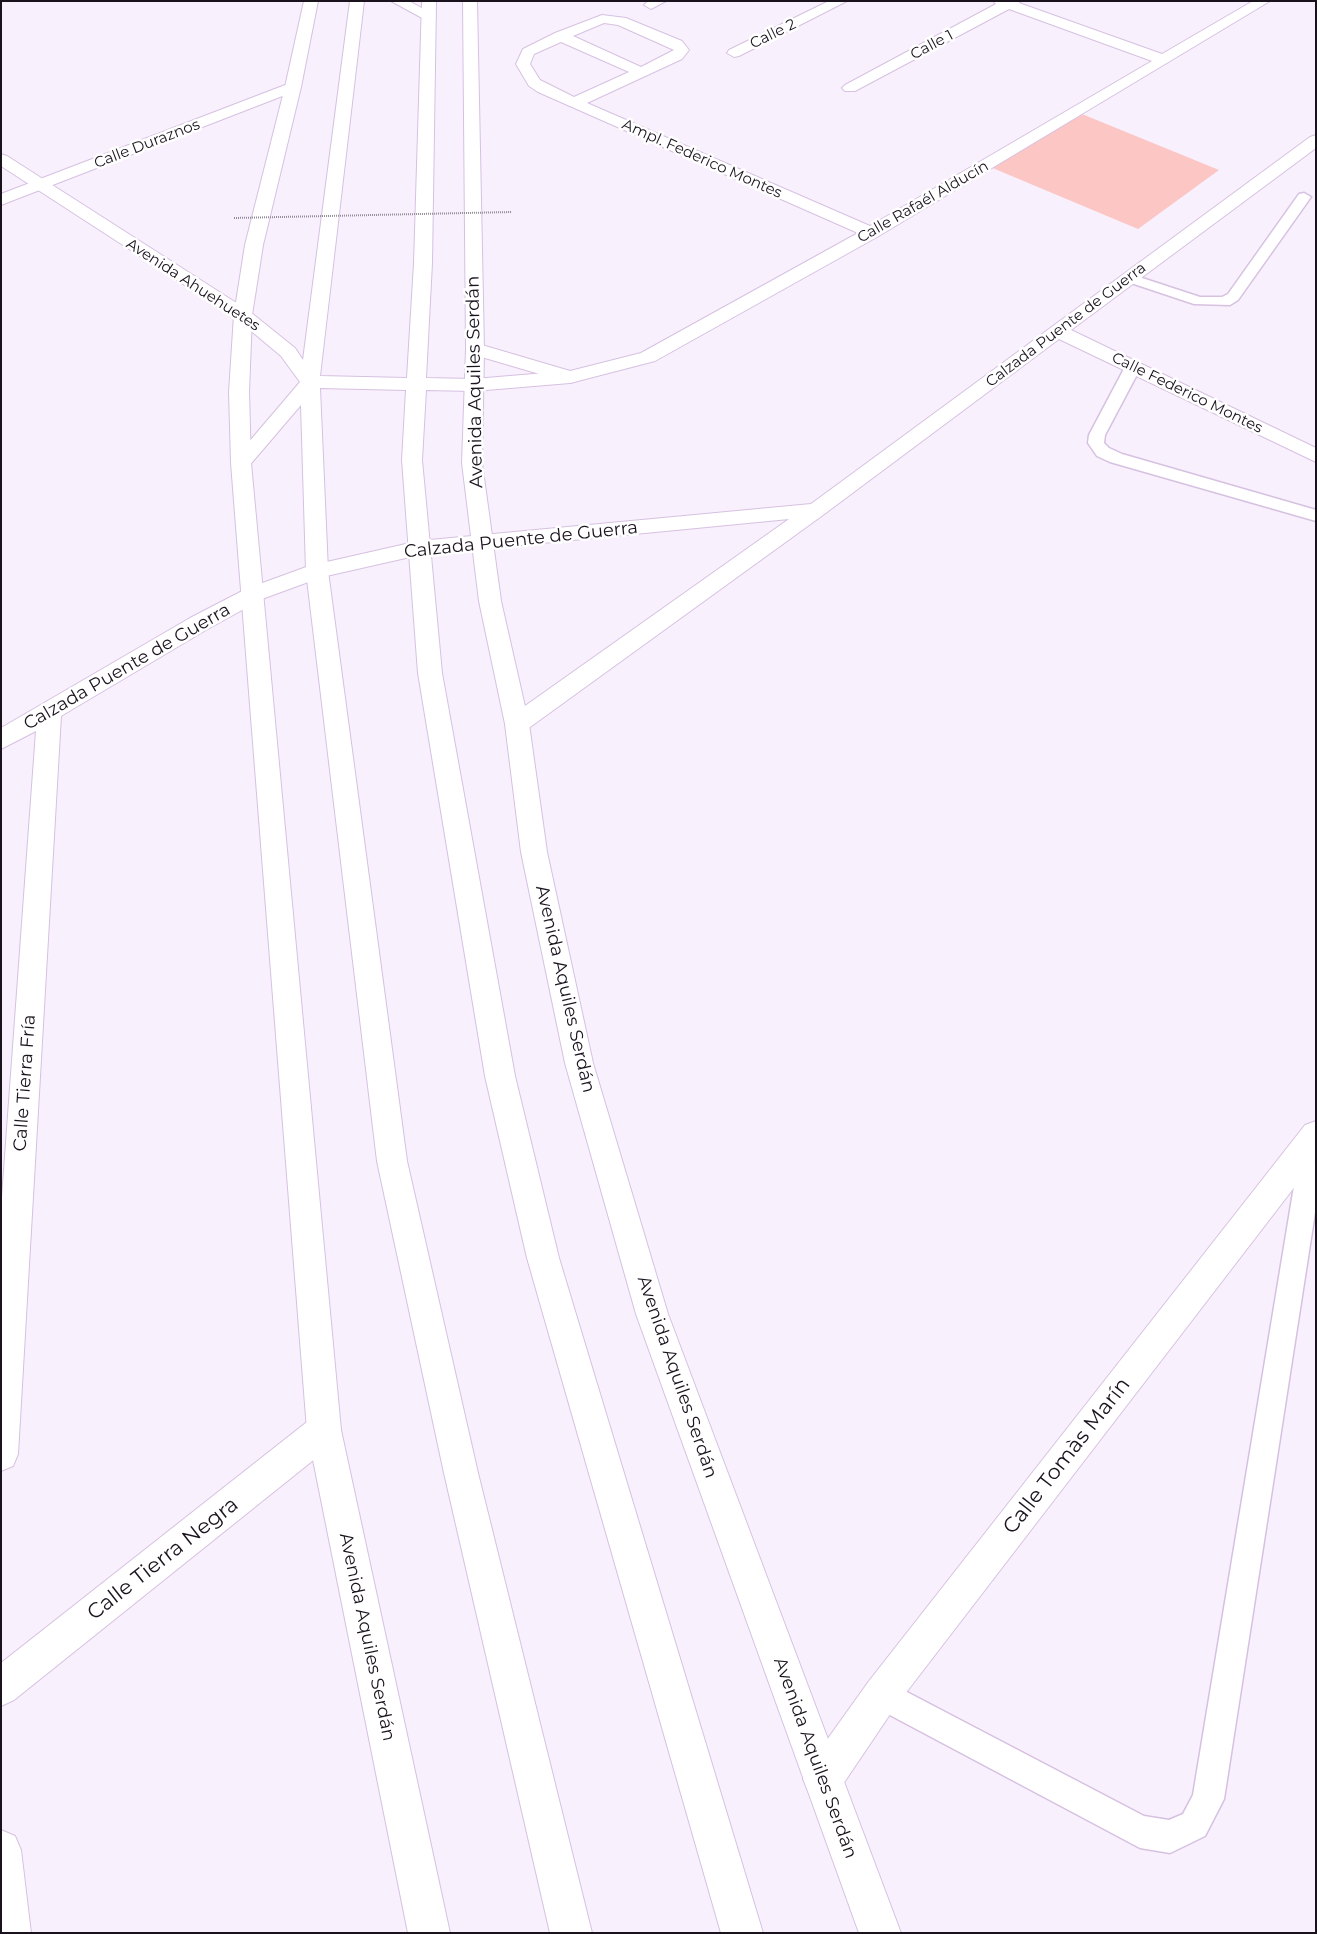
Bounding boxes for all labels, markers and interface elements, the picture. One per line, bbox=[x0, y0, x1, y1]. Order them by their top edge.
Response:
street label: Calle 2 bbox=[747, 15, 799, 53]
street label: Calle 1 bbox=[908, 26, 956, 64]
street label: Calle Duraznos bbox=[92, 116, 202, 172]
street label: Ampl. Federico Montes bbox=[619, 116, 785, 202]
street label: Calle Rafaél Alducín bbox=[854, 157, 992, 247]
street label: Avenida Ahuehuetes bbox=[123, 235, 263, 335]
street label: Calzada Puente de Guerra bbox=[982, 259, 1150, 391]
street label: Avenida Aquiles Serdán bbox=[462, 276, 488, 488]
street label: Calle Federico Montes bbox=[1109, 349, 1265, 437]
street label: Calzada Puente de Guerra bbox=[403, 517, 639, 563]
street label: Calzada Puente de Guerra bbox=[20, 599, 234, 735]
street label: Avenida Aquiles Serdán bbox=[531, 883, 599, 1095]
street label: Calle Tierra Fría bbox=[9, 1014, 41, 1152]
street label: Avenida Aquiles Serdán bbox=[632, 1273, 722, 1481]
street label: Calle Tomàs Marín bbox=[998, 1373, 1136, 1539]
street label: Calle Tierra Negra bbox=[82, 1492, 244, 1626]
street label: Avenida Aquiles Serdán bbox=[334, 1531, 400, 1743]
street label: Avenida Aquiles Serdán bbox=[769, 1654, 861, 1862]

